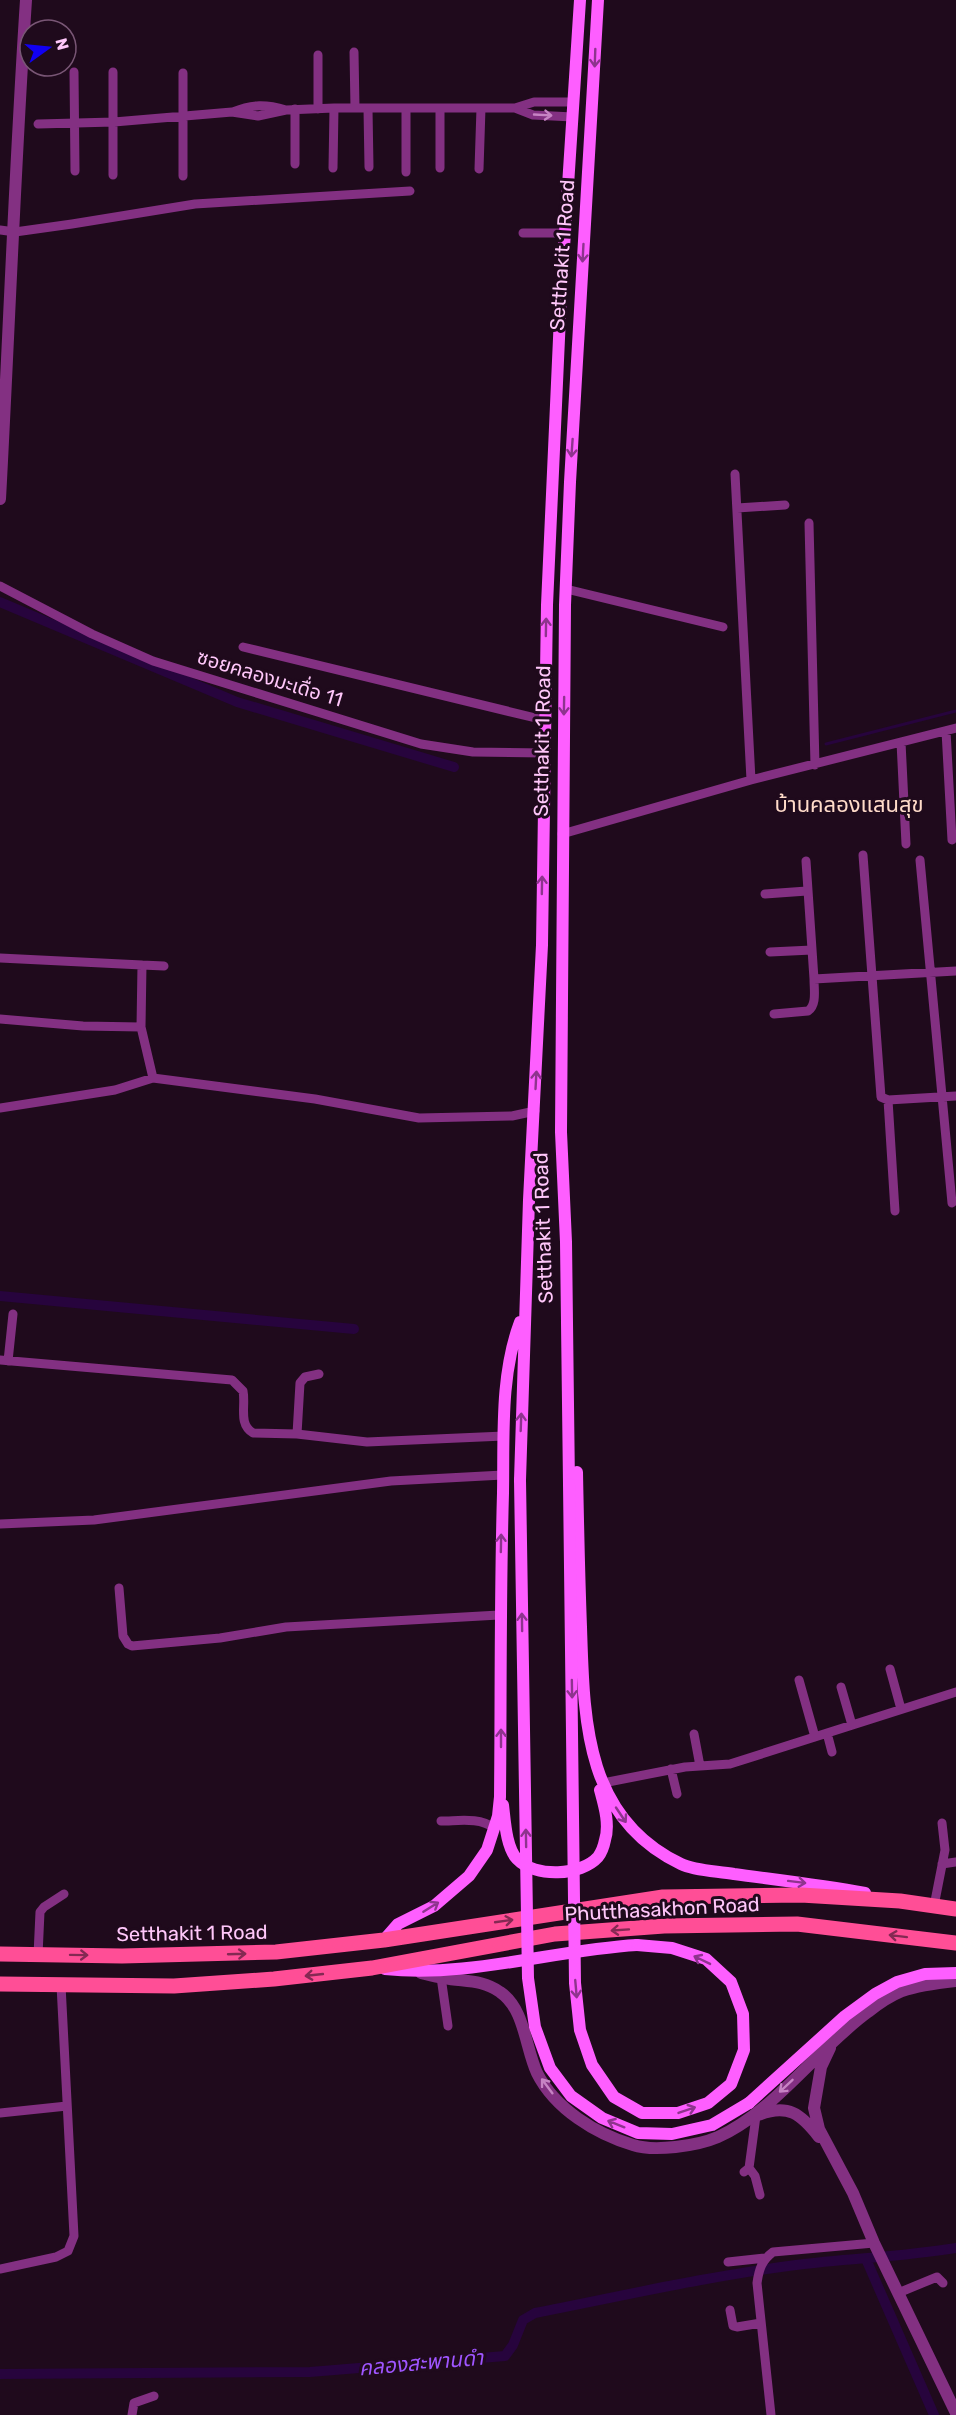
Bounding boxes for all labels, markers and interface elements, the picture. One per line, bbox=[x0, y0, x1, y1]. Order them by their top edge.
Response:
north arrow bbox=[18, 18, 78, 78]
text: N bbox=[51, 36, 73, 52]
one-way arrow bbox=[590, 48, 601, 68]
one-way arrow bbox=[533, 110, 553, 121]
street label: Setthakit 1 Road bbox=[545, 179, 579, 331]
one-way arrow bbox=[578, 243, 589, 263]
one-way arrow bbox=[566, 437, 577, 457]
one-way arrow bbox=[540, 618, 552, 638]
street label: ซอยคลองมะเดื่อ 11 bbox=[194, 643, 346, 712]
street label: Setthakit 1 Road bbox=[529, 665, 555, 817]
one-way arrow bbox=[558, 695, 569, 715]
district label: บ้านคลองแสนสุข bbox=[774, 791, 924, 818]
one-way arrow bbox=[536, 876, 548, 896]
one-way arrow bbox=[531, 1071, 542, 1091]
street label: Setthakit 1 Road bbox=[528, 1152, 558, 1304]
one-way arrow bbox=[516, 1412, 527, 1432]
one-way arrow bbox=[496, 1533, 507, 1553]
one-way arrow bbox=[516, 1613, 528, 1633]
one-way arrow bbox=[566, 1679, 578, 1699]
one-way arrow bbox=[495, 1728, 507, 1748]
one-way arrow bbox=[615, 1807, 628, 1824]
one-way arrow bbox=[520, 1829, 532, 1849]
one-way arrow bbox=[786, 1877, 806, 1888]
street label: Phutthasakhon Road bbox=[564, 1892, 760, 1926]
one-way arrow bbox=[422, 1900, 439, 1912]
one-way arrow bbox=[494, 1915, 513, 1926]
street label: Setthakit 1 Road bbox=[116, 1920, 268, 1946]
one-way arrow bbox=[610, 1924, 630, 1935]
one-way arrow bbox=[889, 1931, 908, 1942]
one-way arrow bbox=[226, 1948, 246, 1959]
one-way arrow bbox=[69, 1950, 89, 1961]
one-way arrow bbox=[694, 1953, 712, 1965]
one-way arrow bbox=[305, 1970, 325, 1981]
one-way arrow bbox=[571, 1979, 582, 1999]
one-way arrow bbox=[541, 2078, 554, 2094]
one-way arrow bbox=[779, 2079, 794, 2093]
one-way arrow bbox=[677, 2103, 696, 2114]
one-way arrow bbox=[607, 2118, 625, 2129]
water label: คลองสะพานดำ bbox=[358, 2344, 486, 2380]

